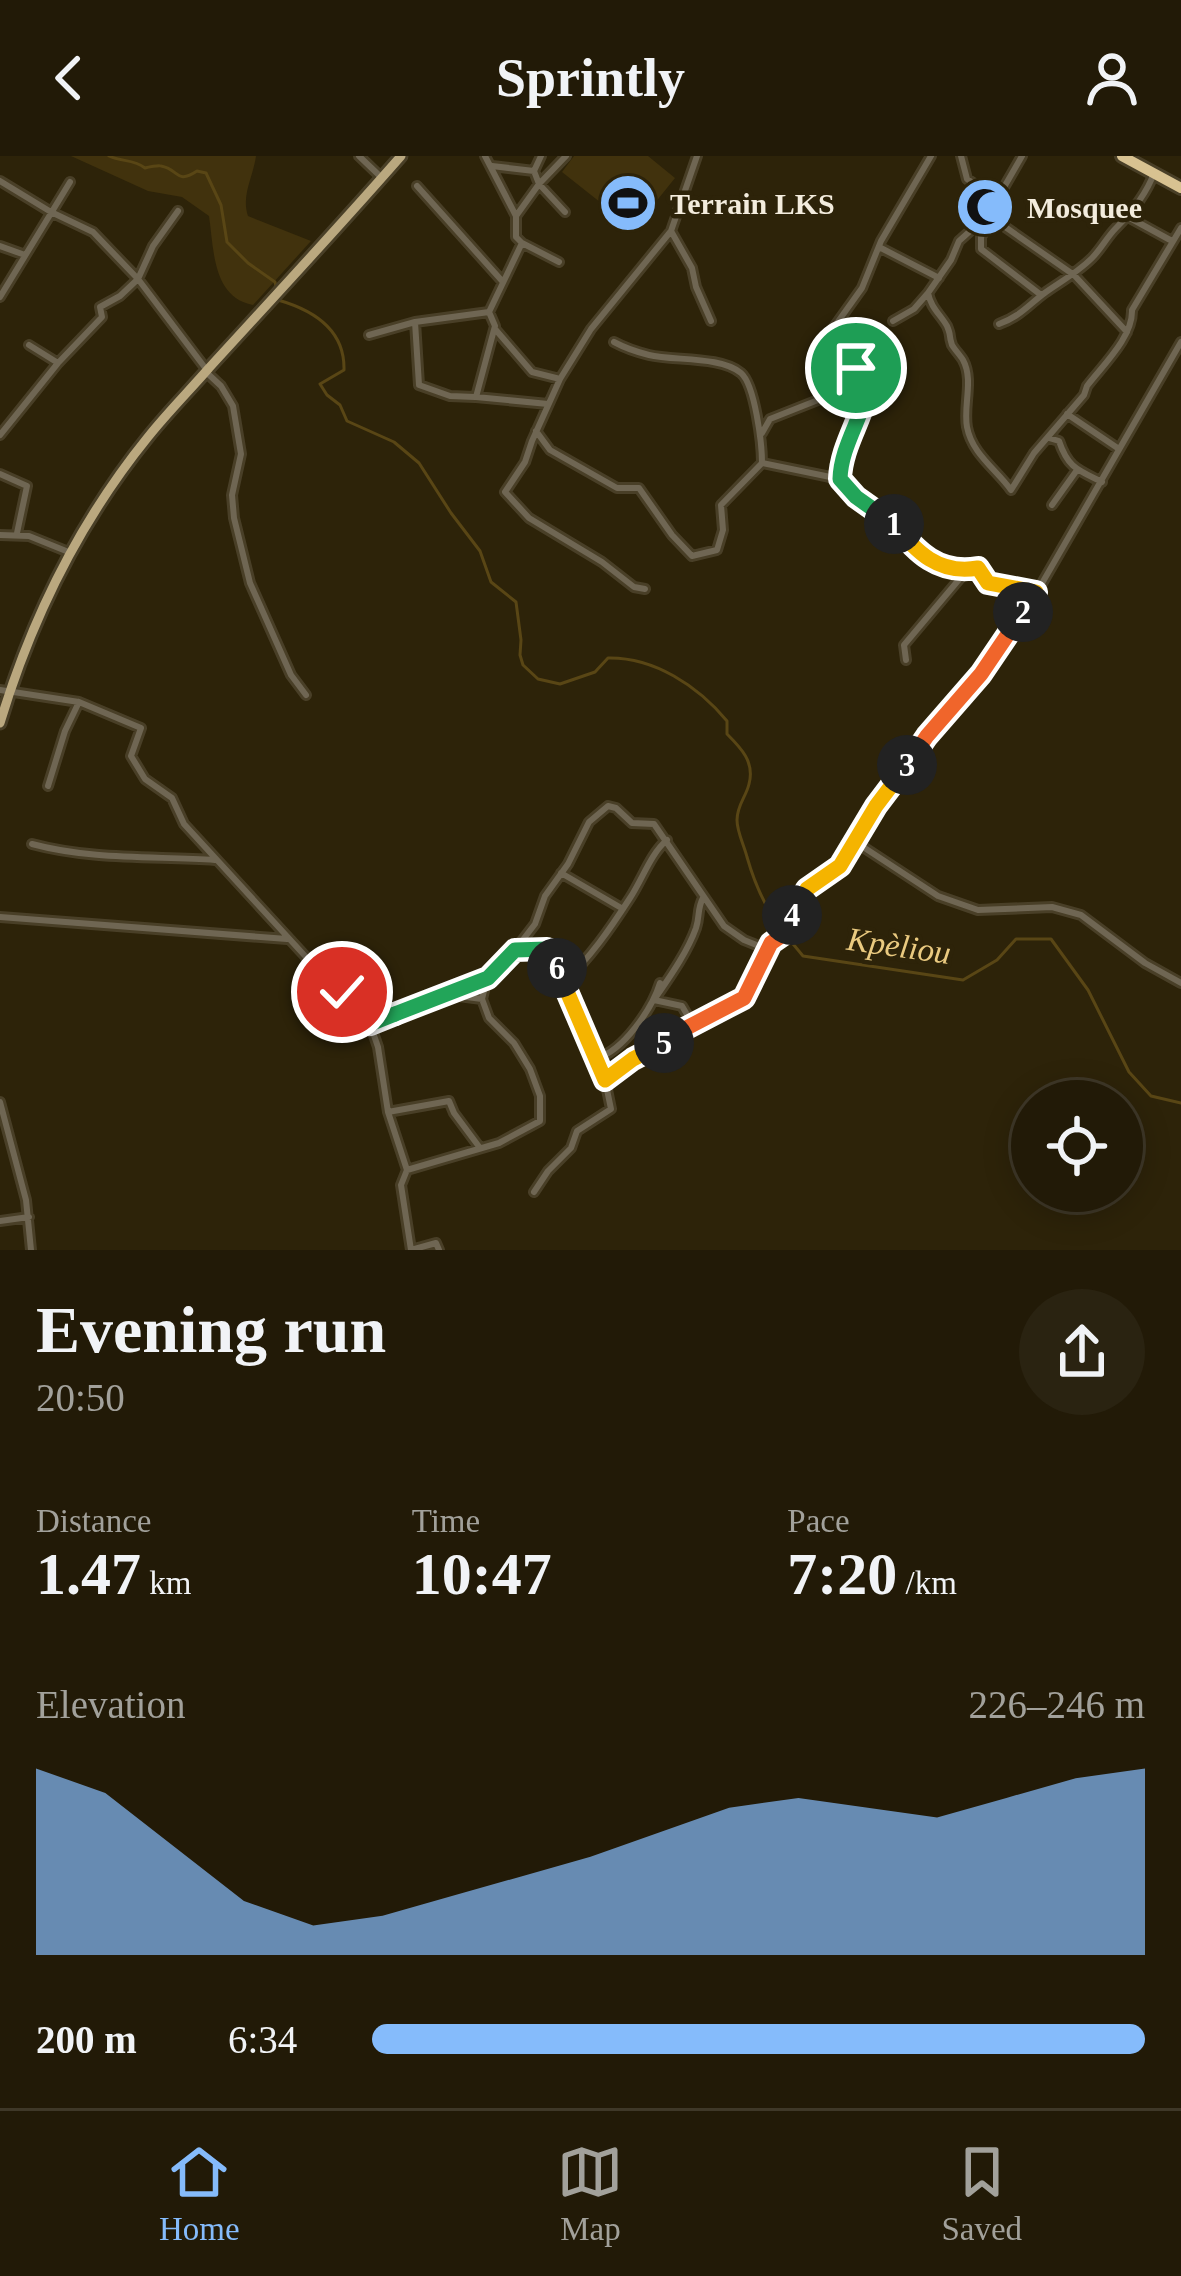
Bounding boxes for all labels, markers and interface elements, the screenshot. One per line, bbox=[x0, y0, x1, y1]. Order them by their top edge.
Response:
icon: back bbox=[36, 45, 102, 111]
icon: person bbox=[1079, 45, 1145, 111]
text: Sprintly bbox=[496, 48, 685, 108]
sports icon: Terrain LKS bbox=[597, 172, 659, 234]
mosque icon: Mosquee bbox=[954, 176, 1016, 238]
place label: Terrain LKS bbox=[670, 187, 835, 220]
place label: Mosquee bbox=[1027, 191, 1142, 224]
pin bbox=[805, 317, 907, 419]
icon: arrive bbox=[823, 335, 889, 401]
pin: 1 bbox=[864, 494, 924, 554]
text: 1 bbox=[886, 506, 902, 542]
pin: 2 bbox=[993, 582, 1053, 642]
text: 2 bbox=[1015, 594, 1031, 630]
pin: 3 bbox=[877, 735, 937, 795]
text: 3 bbox=[899, 747, 915, 783]
pin: 4 bbox=[762, 885, 822, 945]
text: 4 bbox=[784, 897, 800, 933]
water label: Kpèliou bbox=[844, 921, 953, 971]
pin: 6 bbox=[527, 938, 587, 998]
pin bbox=[291, 941, 393, 1043]
text: 6 bbox=[549, 950, 565, 986]
icon: check bbox=[309, 959, 375, 1025]
pin: 5 bbox=[634, 1013, 694, 1073]
text: 5 bbox=[656, 1025, 672, 1061]
map controls bbox=[1011, 1080, 1143, 1212]
button: locate bbox=[1011, 1080, 1143, 1212]
button: share bbox=[1019, 1289, 1145, 1415]
text: Evening run bbox=[36, 1293, 386, 1366]
text: 20:50 bbox=[36, 1376, 125, 1419]
text: Distance bbox=[36, 1503, 151, 1539]
text: Time bbox=[412, 1503, 480, 1539]
text: Pace bbox=[787, 1503, 850, 1539]
text: 1.47 bbox=[36, 1541, 141, 1607]
text: 10:47 bbox=[412, 1541, 552, 1607]
text: 7:20 bbox=[787, 1541, 897, 1607]
text: km bbox=[141, 1565, 191, 1601]
text: /km bbox=[897, 1565, 957, 1601]
text: Elevation bbox=[36, 1683, 185, 1726]
text: 226–246 m bbox=[968, 1683, 1145, 1726]
text: 200 m bbox=[36, 2018, 137, 2061]
text: 6:34 bbox=[228, 2018, 297, 2061]
tab: Home bbox=[159, 2139, 240, 2248]
tab: Map bbox=[557, 2139, 623, 2248]
tab: Saved bbox=[941, 2139, 1022, 2248]

